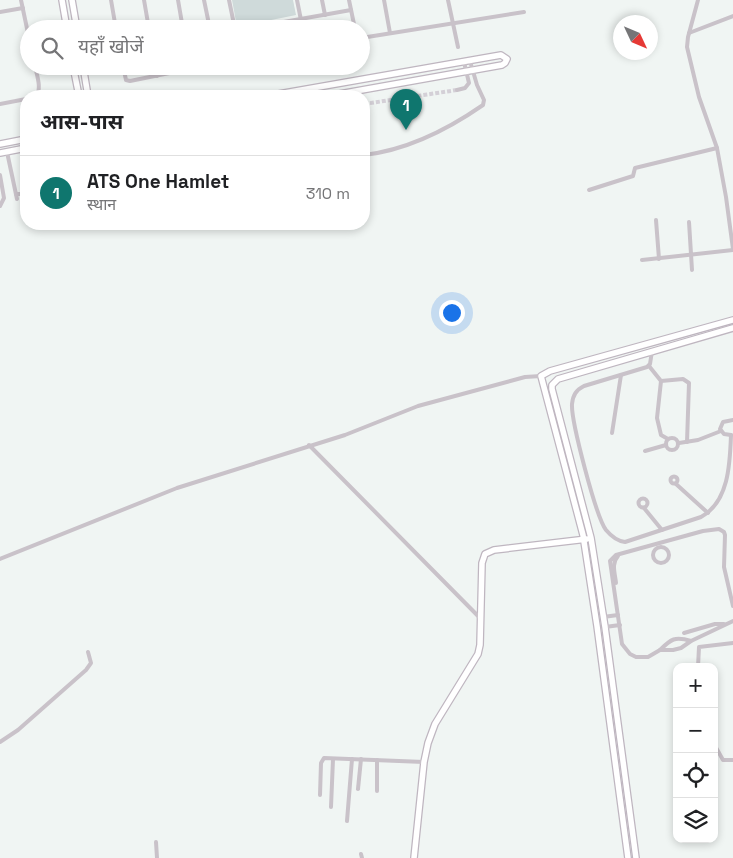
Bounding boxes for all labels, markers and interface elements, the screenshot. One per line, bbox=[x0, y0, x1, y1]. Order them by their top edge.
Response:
north arrow bbox=[613, 15, 658, 60]
search box bbox=[20, 20, 370, 75]
icon: search bbox=[38, 34, 66, 62]
text: यहाँ खोजें bbox=[78, 34, 143, 59]
pin: 1 bbox=[390, 89, 422, 130]
text: आस-पास bbox=[40, 108, 123, 135]
text: ATS One Hamlet bbox=[87, 169, 230, 194]
text: 1 bbox=[52, 183, 60, 204]
text: 310 m bbox=[306, 183, 350, 204]
text: स्थान bbox=[87, 194, 116, 215]
your location bbox=[439, 300, 465, 326]
map controls bbox=[673, 663, 718, 843]
button: + bbox=[673, 663, 718, 708]
button: − bbox=[673, 708, 718, 753]
button: locate bbox=[673, 753, 718, 798]
button: layers bbox=[673, 798, 718, 843]

